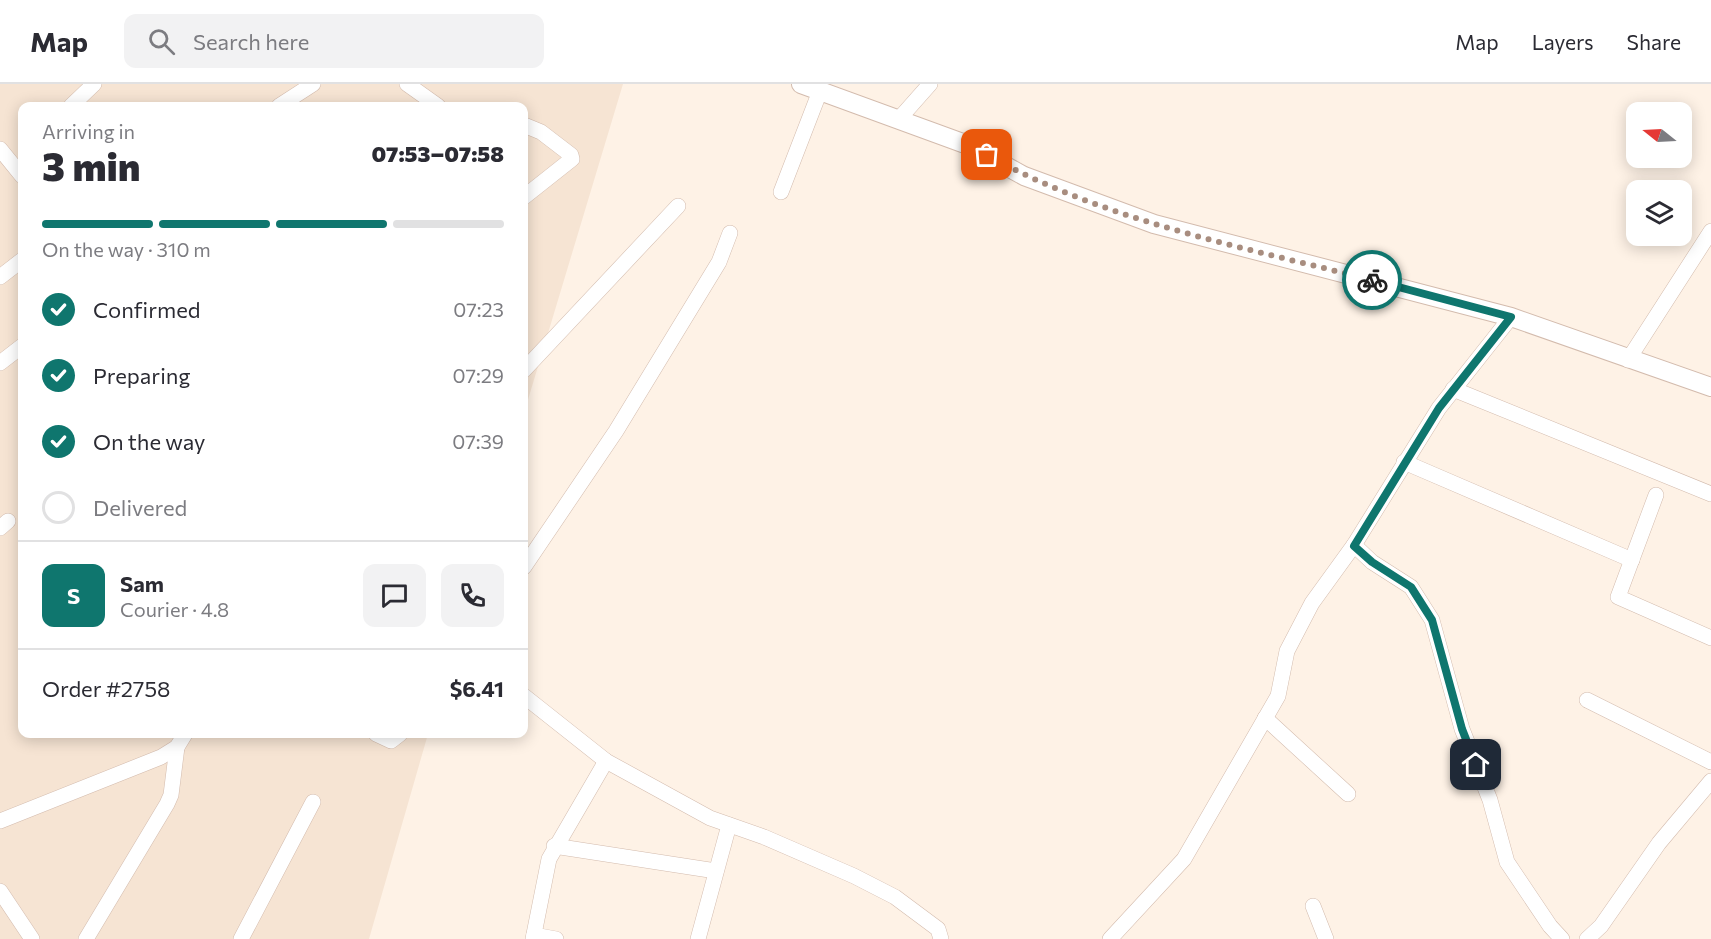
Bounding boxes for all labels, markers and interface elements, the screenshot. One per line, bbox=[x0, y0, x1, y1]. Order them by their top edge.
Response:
search box bbox=[124, 14, 544, 68]
text: Map bbox=[30, 24, 88, 58]
icon: search bbox=[145, 25, 178, 58]
text: Search here bbox=[193, 28, 309, 55]
text: Map bbox=[1455, 29, 1499, 54]
text: Layers bbox=[1532, 29, 1594, 54]
text: Share bbox=[1627, 29, 1681, 54]
north arrow bbox=[1626, 102, 1692, 168]
map controls bbox=[1626, 102, 1692, 246]
text: Arriving in bbox=[42, 119, 135, 143]
pin bbox=[961, 129, 1012, 180]
icon: bag bbox=[970, 138, 1003, 171]
text: 07:53–07:58 bbox=[372, 140, 504, 167]
text: 3 min bbox=[42, 141, 140, 189]
button: layers bbox=[1626, 180, 1692, 246]
text: On the way · 310 m bbox=[42, 237, 211, 261]
courier bbox=[1342, 250, 1402, 310]
icon: bike bbox=[1356, 264, 1389, 297]
icon: check bbox=[42, 293, 75, 326]
text: Confirmed bbox=[93, 296, 200, 323]
text: 07:23 bbox=[453, 297, 504, 321]
icon: check bbox=[42, 359, 75, 392]
text: Preparing bbox=[93, 362, 190, 389]
text: 07:29 bbox=[453, 363, 504, 387]
icon: check bbox=[42, 425, 75, 458]
text: On the way bbox=[93, 428, 205, 455]
text: 07:39 bbox=[452, 429, 504, 453]
text: Delivered bbox=[93, 494, 187, 521]
button: chat bbox=[363, 564, 426, 627]
button: phone bbox=[441, 564, 504, 627]
text: Sam bbox=[120, 570, 164, 597]
text: S bbox=[67, 582, 80, 609]
text: Courier · 4.8 bbox=[120, 597, 229, 621]
text: Order #2758 bbox=[42, 675, 170, 702]
text: $6.41 bbox=[450, 675, 504, 702]
pin bbox=[1450, 739, 1501, 790]
icon: home bbox=[1459, 748, 1492, 781]

